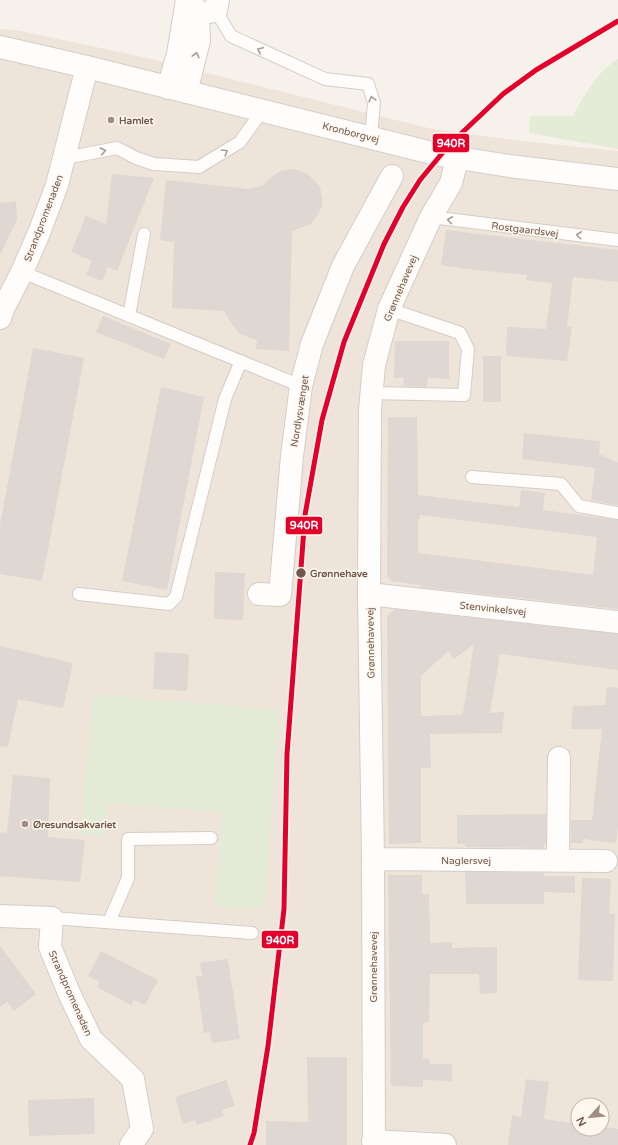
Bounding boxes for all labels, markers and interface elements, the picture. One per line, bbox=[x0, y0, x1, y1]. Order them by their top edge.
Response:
one-way arrow bbox=[256, 47, 264, 55]
one-way arrow bbox=[191, 51, 199, 58]
one-way arrow bbox=[369, 95, 377, 102]
marker: Hamlet bbox=[106, 115, 116, 125]
place label: Hamlet bbox=[119, 115, 153, 127]
street label: Kronborgvej bbox=[321, 120, 381, 146]
line badge: 940R bbox=[432, 133, 470, 153]
text: 940R bbox=[437, 137, 465, 150]
one-way arrow bbox=[100, 147, 106, 156]
one-way arrow bbox=[221, 149, 228, 156]
street label: Strandpromenaden bbox=[22, 173, 66, 264]
one-way arrow bbox=[447, 216, 453, 225]
street label: Rostgaardsvej bbox=[491, 220, 559, 240]
one-way arrow bbox=[576, 231, 582, 240]
street label: Grønnehavevej bbox=[382, 253, 420, 323]
street label: Nordlysvænget bbox=[288, 374, 312, 448]
line badge: 940R bbox=[285, 516, 323, 535]
text: 940R bbox=[290, 519, 318, 532]
marker: Grønnehave bbox=[294, 566, 308, 580]
place label: Grønnehave bbox=[310, 568, 368, 580]
street label: Stenvinkelsvej bbox=[459, 600, 527, 618]
street label: Grønnehavevej bbox=[364, 607, 378, 679]
marker: Øresundsakvariet bbox=[20, 819, 30, 829]
place label: Øresundsakvariet bbox=[33, 819, 116, 831]
street label: Naglersvej bbox=[441, 855, 491, 867]
line badge: 940R bbox=[261, 930, 299, 949]
street label: Grønnehavevej bbox=[368, 931, 380, 1003]
text: 940R bbox=[266, 934, 294, 947]
street label: Strandpromenaden bbox=[46, 949, 94, 1038]
north arrow bbox=[570, 1097, 610, 1137]
text: N bbox=[574, 1114, 589, 1128]

